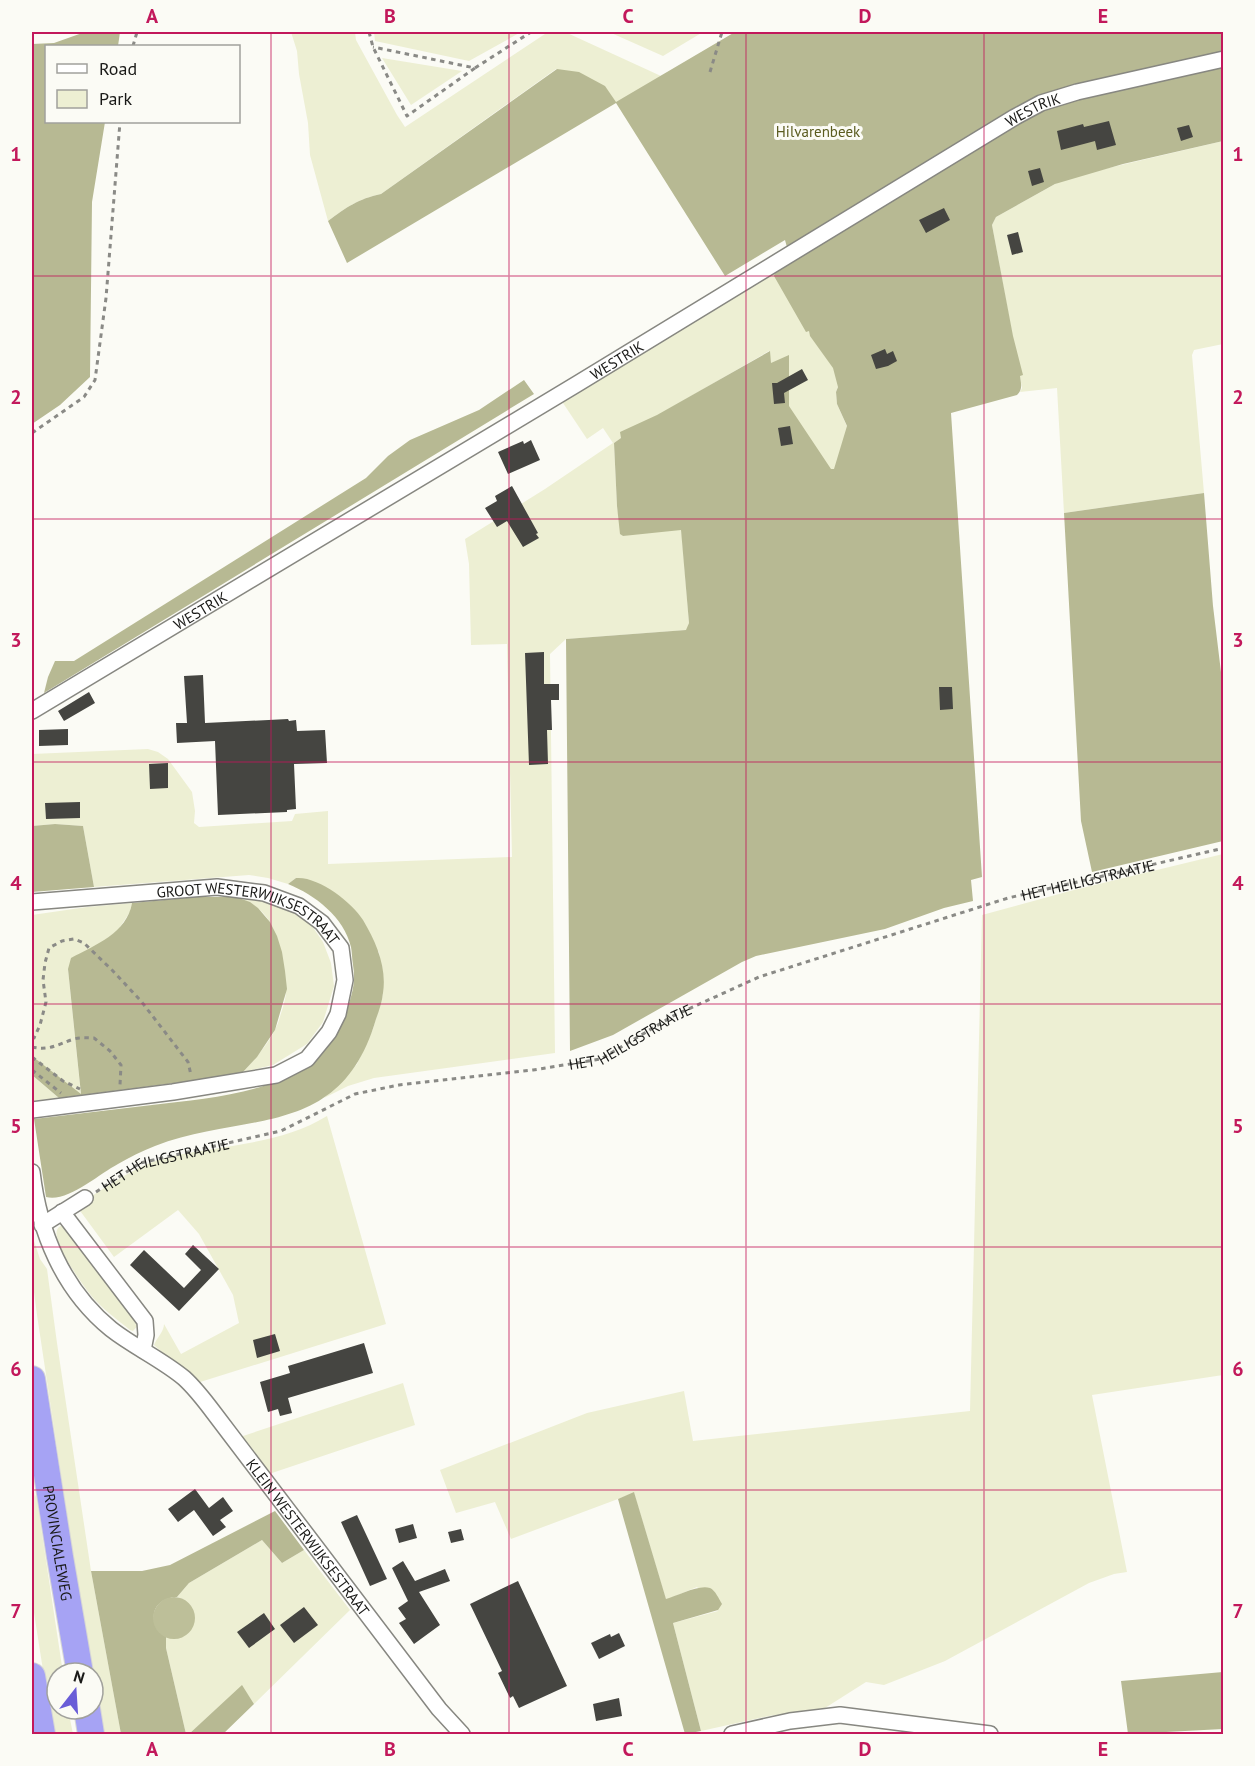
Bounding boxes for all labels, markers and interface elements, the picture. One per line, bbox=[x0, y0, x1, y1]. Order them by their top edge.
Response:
text: A bbox=[146, 3, 159, 29]
text: B bbox=[384, 3, 396, 29]
text: C bbox=[622, 3, 634, 29]
text: D bbox=[859, 3, 872, 29]
text: E bbox=[1098, 3, 1108, 29]
legend bbox=[45, 45, 240, 123]
text: Road bbox=[99, 57, 137, 80]
text: Park bbox=[99, 87, 132, 110]
street label: WESTRIK bbox=[1001, 88, 1062, 130]
park label: Hilvarenbeek bbox=[776, 122, 861, 141]
text: 1 bbox=[10, 141, 22, 167]
text: 1 bbox=[1232, 141, 1244, 167]
street label: WESTRIK bbox=[586, 336, 647, 383]
text: 2 bbox=[10, 384, 22, 410]
text: 2 bbox=[1232, 384, 1244, 410]
street label: WESTRIK bbox=[170, 587, 230, 634]
text: 3 bbox=[10, 627, 22, 653]
text: 3 bbox=[1232, 627, 1244, 653]
street label: HET HEILIGSTRAATJE bbox=[1019, 855, 1156, 904]
text: 4 bbox=[10, 870, 22, 896]
text: 4 bbox=[1232, 870, 1244, 896]
street label: GROOT WESTERWIJKSESTRAAT bbox=[156, 877, 345, 948]
street label: HET HEILIGSTRAATJE bbox=[567, 999, 695, 1074]
text: 5 bbox=[10, 1113, 22, 1139]
text: 5 bbox=[1232, 1113, 1244, 1139]
street label: HET HEILIGSTRAATJE bbox=[97, 1134, 231, 1195]
text: 6 bbox=[10, 1356, 22, 1382]
text: 6 bbox=[1232, 1356, 1244, 1382]
street label: KLEIN WESTERWIJKSESTRAAT bbox=[242, 1455, 374, 1620]
street label: PROVINCIALEWEG bbox=[39, 1484, 77, 1602]
text: 7 bbox=[10, 1598, 22, 1624]
text: 7 bbox=[1232, 1598, 1244, 1624]
north arrow bbox=[45, 1661, 105, 1721]
text: N bbox=[71, 1666, 87, 1688]
text: A bbox=[146, 1736, 159, 1762]
text: B bbox=[384, 1736, 396, 1762]
text: C bbox=[622, 1736, 634, 1762]
text: D bbox=[859, 1736, 872, 1762]
text: E bbox=[1098, 1736, 1108, 1762]

